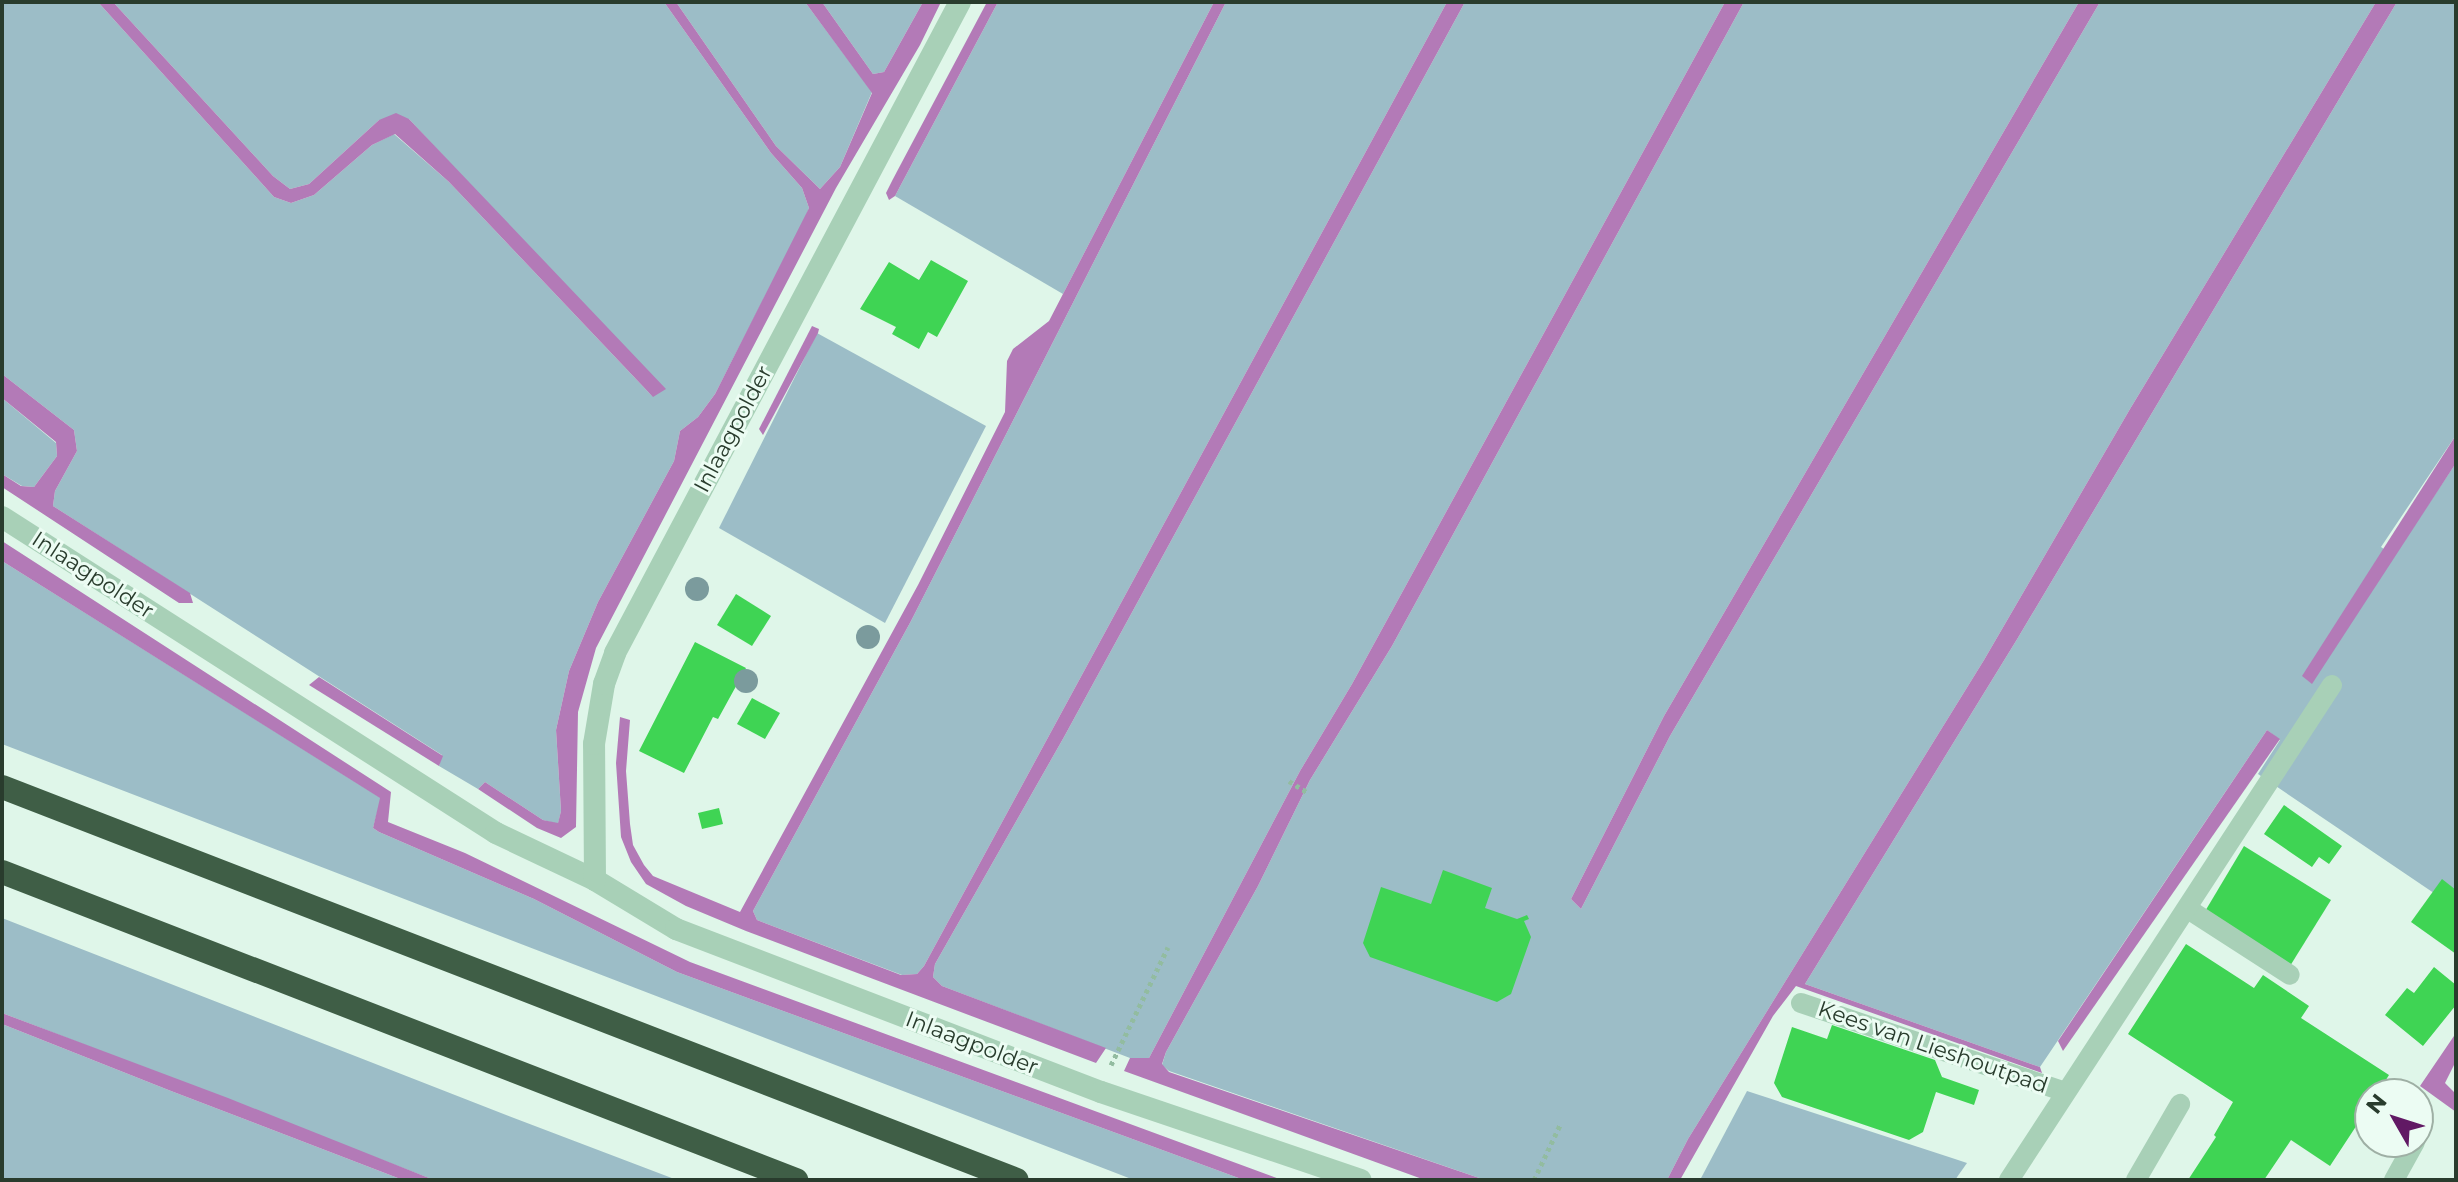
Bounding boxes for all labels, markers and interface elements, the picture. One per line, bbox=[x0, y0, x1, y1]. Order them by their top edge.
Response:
street label: Inlaagpolder bbox=[688, 361, 778, 497]
street label: Inlaagpolder bbox=[27, 526, 159, 624]
street label: Kees van Lieshoutpad bbox=[1815, 995, 2051, 1099]
street label: Inlaagpolder bbox=[902, 1006, 1042, 1080]
north arrow bbox=[2354, 1078, 2434, 1158]
text: N bbox=[2360, 1088, 2393, 1119]

